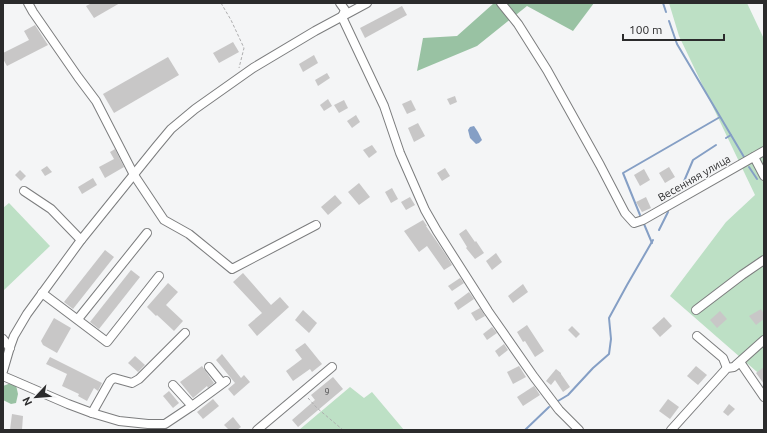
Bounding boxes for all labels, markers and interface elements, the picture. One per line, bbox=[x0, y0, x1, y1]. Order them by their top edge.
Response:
scale bar bbox=[623, 16, 724, 42]
text: 100 m bbox=[629, 23, 662, 36]
street label: Весенняя улица bbox=[656, 152, 732, 204]
north arrow bbox=[16, 377, 56, 417]
house number: 9 bbox=[324, 387, 330, 397]
text: N bbox=[20, 395, 34, 408]

